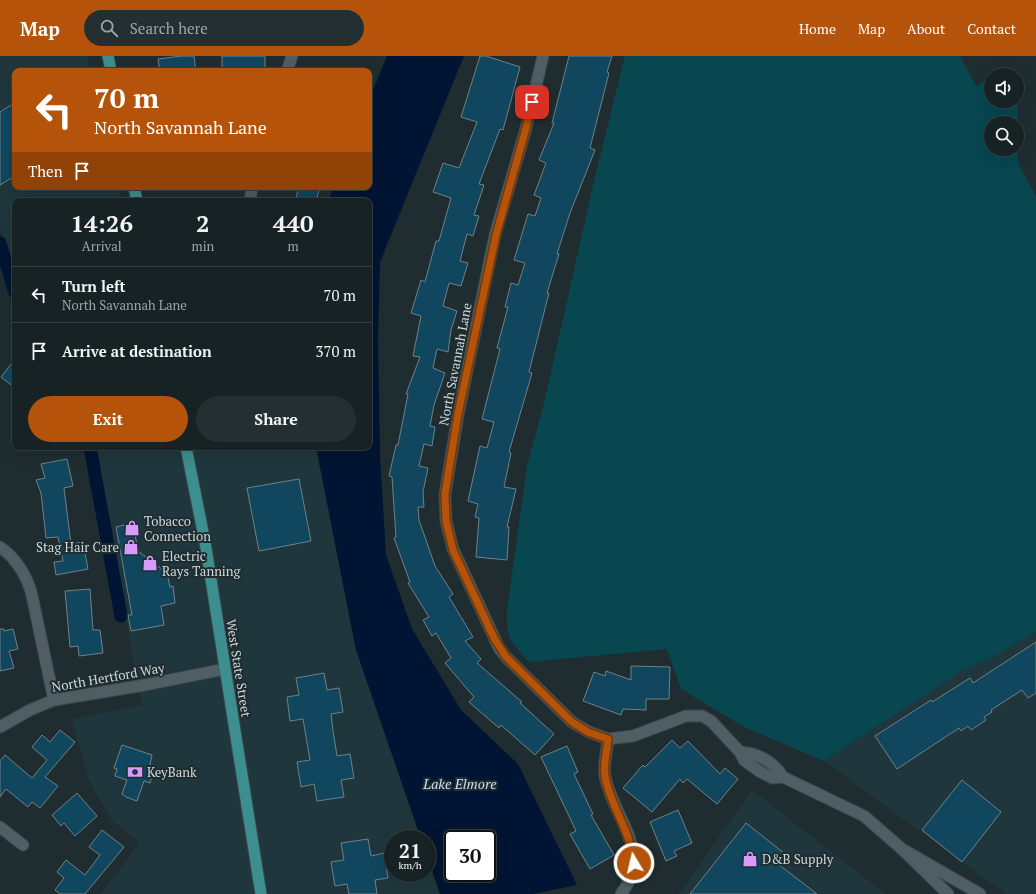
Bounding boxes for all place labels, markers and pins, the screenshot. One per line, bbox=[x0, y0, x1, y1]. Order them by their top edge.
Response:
pin bbox=[515, 85, 549, 119]
place label: Tobacco Connection bbox=[144, 512, 211, 545]
shop icon: Tobacco Connection bbox=[123, 519, 141, 537]
place label: Stag Hair Care bbox=[36, 538, 119, 556]
shop icon: Stag Hair Care bbox=[122, 538, 140, 556]
place label: Electric Rays Tanning bbox=[162, 547, 241, 580]
shop icon: Electric Rays Tanning bbox=[141, 554, 159, 572]
bank icon: KeyBank bbox=[126, 763, 144, 781]
place label: KeyBank bbox=[147, 763, 197, 781]
shop icon: D&B Supply bbox=[741, 850, 759, 868]
place label: D&B Supply bbox=[762, 850, 834, 868]

